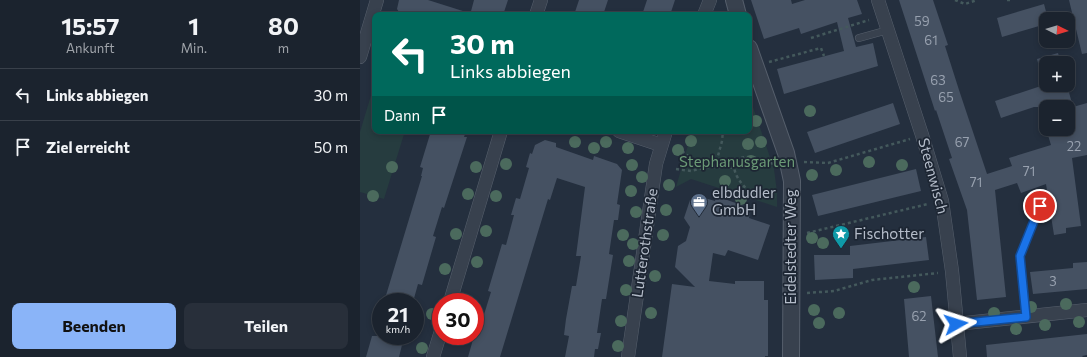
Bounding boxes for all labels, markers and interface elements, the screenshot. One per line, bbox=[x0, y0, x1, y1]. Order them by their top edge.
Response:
text: 15:57 bbox=[61, 11, 120, 40]
text: 1 bbox=[188, 11, 199, 40]
text: 80 bbox=[268, 11, 299, 40]
north arrow bbox=[1039, 12, 1075, 48]
map controls bbox=[1039, 12, 1075, 136]
house number: 59 bbox=[914, 13, 930, 29]
text: 30 m bbox=[450, 26, 515, 60]
icon: left bbox=[384, 28, 436, 80]
house number: 61 bbox=[924, 32, 938, 48]
text: Ankunft bbox=[66, 40, 115, 56]
text: Min. bbox=[181, 40, 207, 56]
text: m bbox=[278, 40, 289, 56]
button: + bbox=[1039, 56, 1075, 92]
text: Links abbiegen bbox=[450, 60, 571, 82]
house number: 63 bbox=[930, 72, 946, 88]
icon: left bbox=[12, 84, 34, 106]
text: Links abbiegen bbox=[46, 86, 148, 104]
text: 30 m bbox=[314, 86, 348, 104]
house number: 65 bbox=[938, 89, 954, 105]
button: − bbox=[1039, 100, 1075, 136]
icon: arrive bbox=[428, 104, 450, 126]
text: Dann bbox=[384, 106, 420, 124]
house number: 67 bbox=[955, 134, 969, 150]
icon: arrive bbox=[12, 136, 34, 158]
street label: Steenwisch bbox=[915, 136, 953, 216]
text: Ziel erreicht bbox=[46, 138, 130, 156]
text: 50 m bbox=[314, 138, 348, 156]
house number: 22 bbox=[1067, 138, 1081, 154]
park label: Stephanusgarten bbox=[679, 152, 795, 170]
house number: 71 bbox=[1023, 163, 1035, 179]
house number: 71 bbox=[970, 174, 982, 190]
place label: elbdudler GmbH bbox=[712, 183, 776, 218]
street label: Lutterothstraße bbox=[627, 187, 661, 299]
street label: Eidelstedter Weg bbox=[781, 189, 799, 305]
pin bbox=[1023, 189, 1057, 223]
office icon: elbdudler GmbH bbox=[689, 192, 709, 217]
icon: arrive bbox=[1029, 195, 1051, 217]
place icon: Fischotter bbox=[831, 224, 851, 249]
place label: Fischotter bbox=[854, 224, 924, 242]
house number: 3 bbox=[1049, 273, 1057, 289]
speed limit sign: 30 bbox=[432, 293, 484, 345]
text: 21 bbox=[388, 302, 408, 326]
button: Beenden bbox=[12, 303, 176, 349]
button: Teilen bbox=[184, 303, 348, 349]
position arrow bbox=[935, 303, 977, 345]
house number: 62 bbox=[911, 308, 927, 324]
text: km/h bbox=[386, 323, 410, 335]

